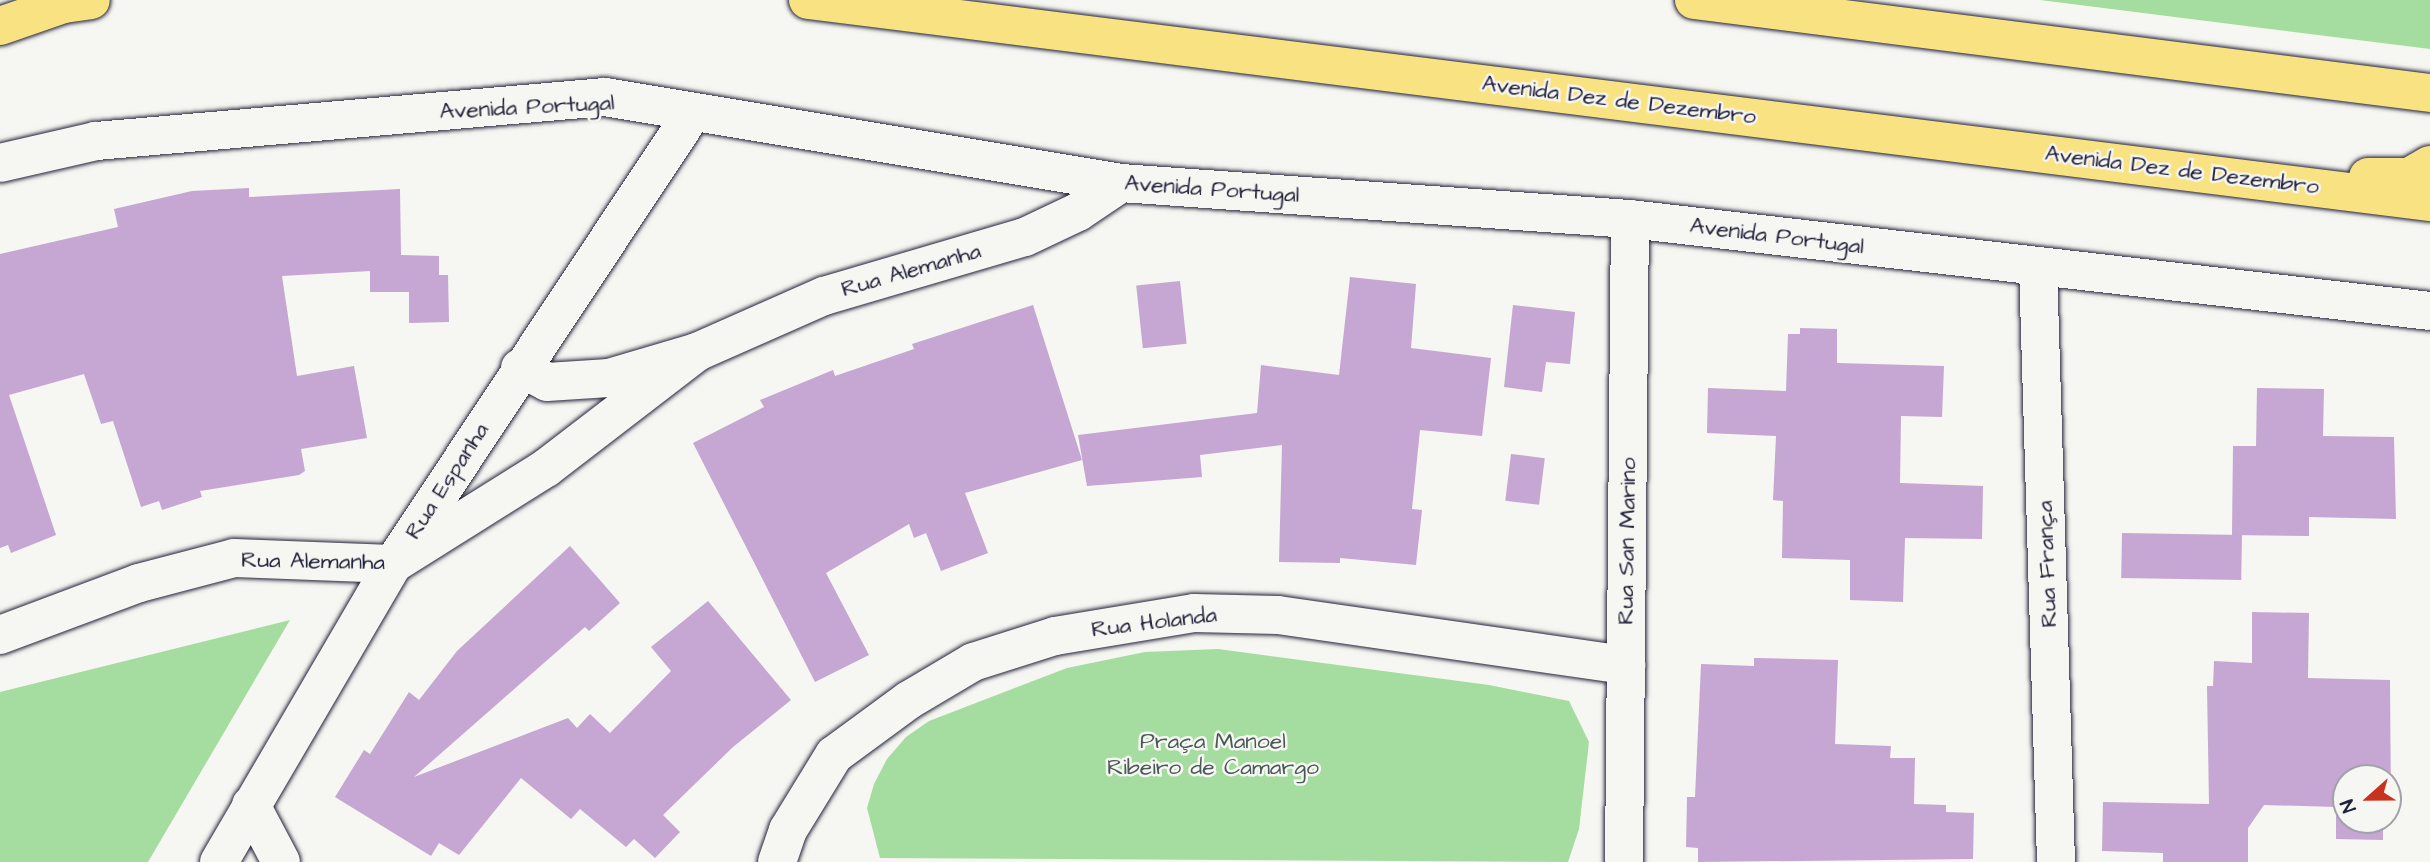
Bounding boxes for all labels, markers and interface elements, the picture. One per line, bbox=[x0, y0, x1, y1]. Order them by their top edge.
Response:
street label: Avenida Dez de Dezembro bbox=[1480, 69, 1758, 131]
street label: Avenida Portugal bbox=[439, 89, 615, 125]
street label: Avenida Dez de Dezembro bbox=[2043, 139, 2321, 201]
street label: Avenida Portugal bbox=[1124, 169, 1300, 209]
street label: Avenida Portugal bbox=[1688, 212, 1866, 260]
street label: Rua Alemanha bbox=[838, 237, 984, 303]
street label: Rua Espanha bbox=[399, 418, 495, 544]
street label: Rua San Marino bbox=[1612, 457, 1642, 625]
street label: Rua França bbox=[2031, 500, 2063, 628]
street label: Rua Alemanha bbox=[241, 546, 385, 576]
street label: Rua Holanda bbox=[1090, 601, 1218, 643]
park label: Praça Manoel Ribeiro de Camargo bbox=[1107, 727, 1319, 781]
north arrow bbox=[2332, 764, 2402, 834]
text: N bbox=[2334, 796, 2364, 816]

